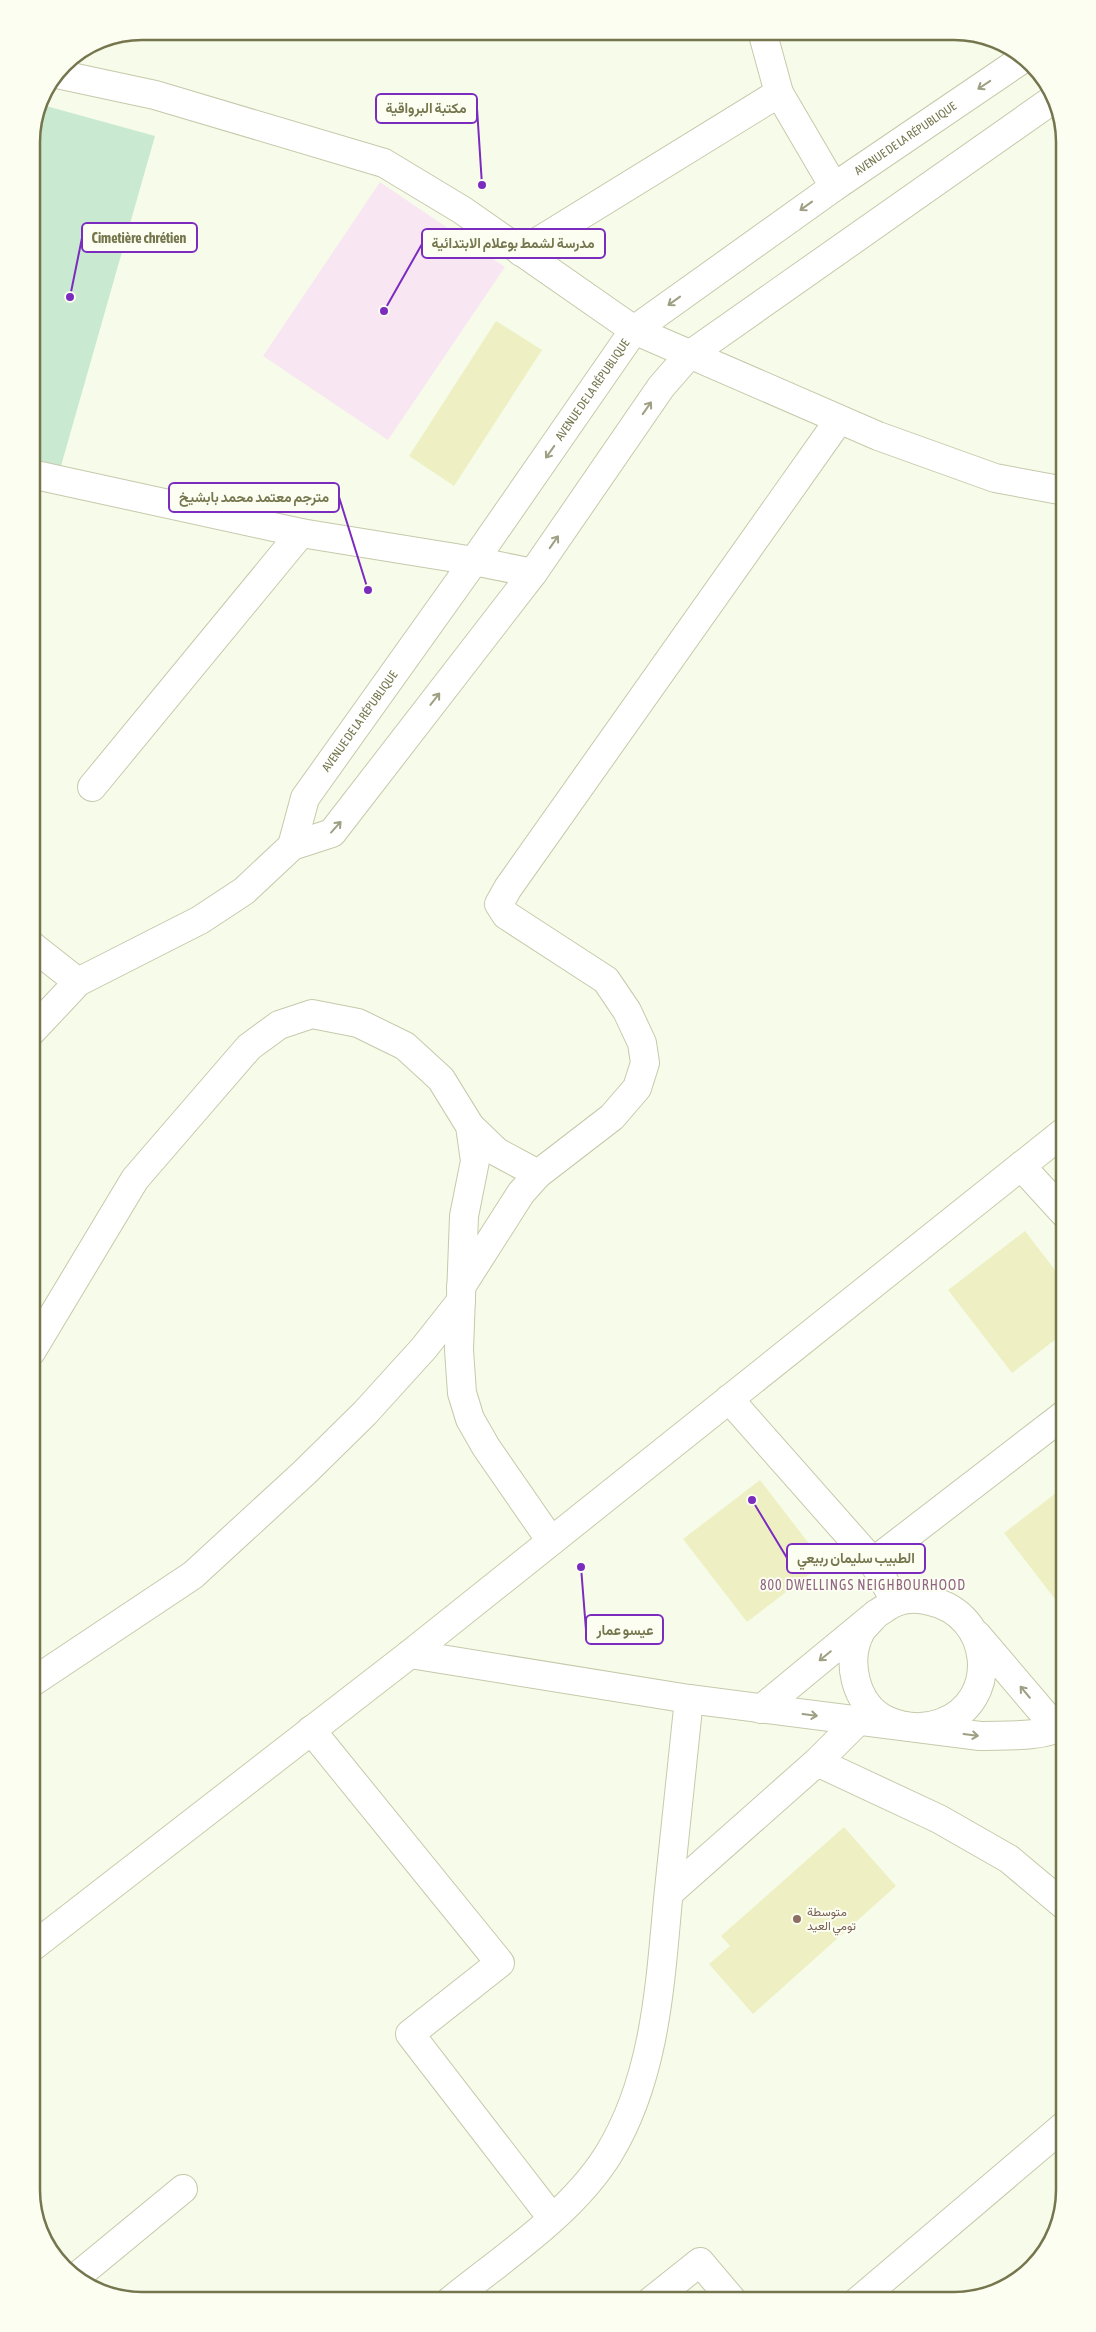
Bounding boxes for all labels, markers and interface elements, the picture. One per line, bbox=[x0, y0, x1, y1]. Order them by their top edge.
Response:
one-way arrow bbox=[977, 80, 991, 90]
callout: مكتبة البرواقية bbox=[376, 94, 477, 123]
street label: AVENUE DE LA RÉPUBLIQUE bbox=[852, 99, 959, 178]
text: مكتبة البرواقية bbox=[385, 100, 467, 117]
one-way arrow bbox=[799, 201, 813, 211]
callout: Cimetière chrétien bbox=[82, 223, 197, 252]
callout: مدرسة لشمط بوعلام الابتدائية bbox=[422, 229, 605, 258]
text: Cimetière chrétien bbox=[92, 230, 187, 246]
text: مدرسة لشمط بوعلام الابتدائية bbox=[432, 235, 595, 252]
one-way arrow bbox=[668, 296, 682, 306]
street label: AVENUE DE LA RÉPUBLIQUE bbox=[553, 336, 632, 443]
one-way arrow bbox=[642, 401, 652, 415]
one-way arrow bbox=[545, 444, 555, 458]
callout: مترجم معتمد محمد بابشيخ bbox=[169, 483, 339, 512]
text: مترجم معتمد محمد بابشيخ bbox=[179, 489, 329, 507]
one-way arrow bbox=[549, 535, 559, 549]
street label: AVENUE DE LA RÉPUBLIQUE bbox=[319, 668, 400, 774]
one-way arrow bbox=[430, 693, 441, 706]
one-way arrow bbox=[330, 821, 341, 834]
callout: الطبيب سليمان ربيعي bbox=[787, 1544, 925, 1573]
text: الطبيب سليمان ربيعي bbox=[797, 1550, 915, 1570]
district label: 800 DWELLINGS NEIGHBOURHOOD bbox=[760, 1577, 966, 1593]
callout: عيسو عمار bbox=[586, 1615, 663, 1644]
text: عيسو عمار bbox=[596, 1622, 653, 1639]
one-way arrow bbox=[819, 1650, 832, 1661]
one-way arrow bbox=[1020, 1686, 1031, 1699]
one-way arrow bbox=[801, 1710, 817, 1720]
one-way arrow bbox=[963, 1730, 979, 1740]
place label: متوسطة تومي العيد bbox=[807, 1905, 856, 1936]
marker: متوسطة تومي العيد bbox=[791, 1913, 803, 1925]

